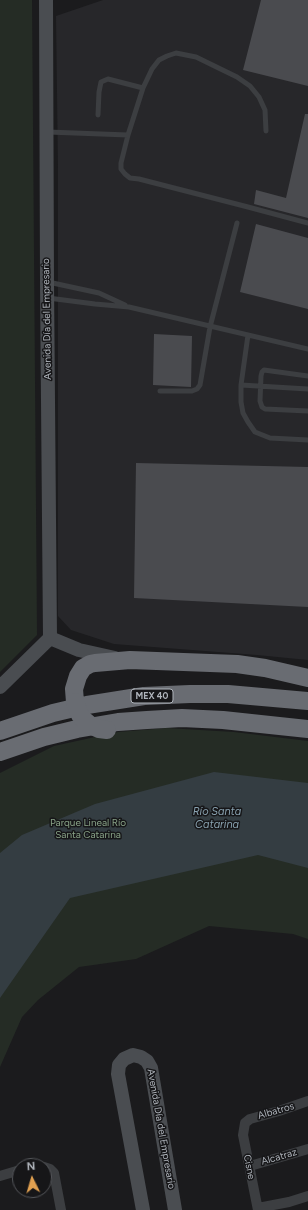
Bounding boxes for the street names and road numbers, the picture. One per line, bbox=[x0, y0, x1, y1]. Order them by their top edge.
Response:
street label: Avenida Día del Empresario bbox=[40, 258, 54, 380]
road number: MEX 40 bbox=[131, 689, 173, 703]
street label: Avenida Día del Empresario bbox=[145, 1068, 177, 1190]
street label: Albatros bbox=[256, 1100, 296, 1122]
street label: Alcatraz bbox=[260, 1146, 298, 1168]
street label: Cisne bbox=[241, 1153, 257, 1181]

